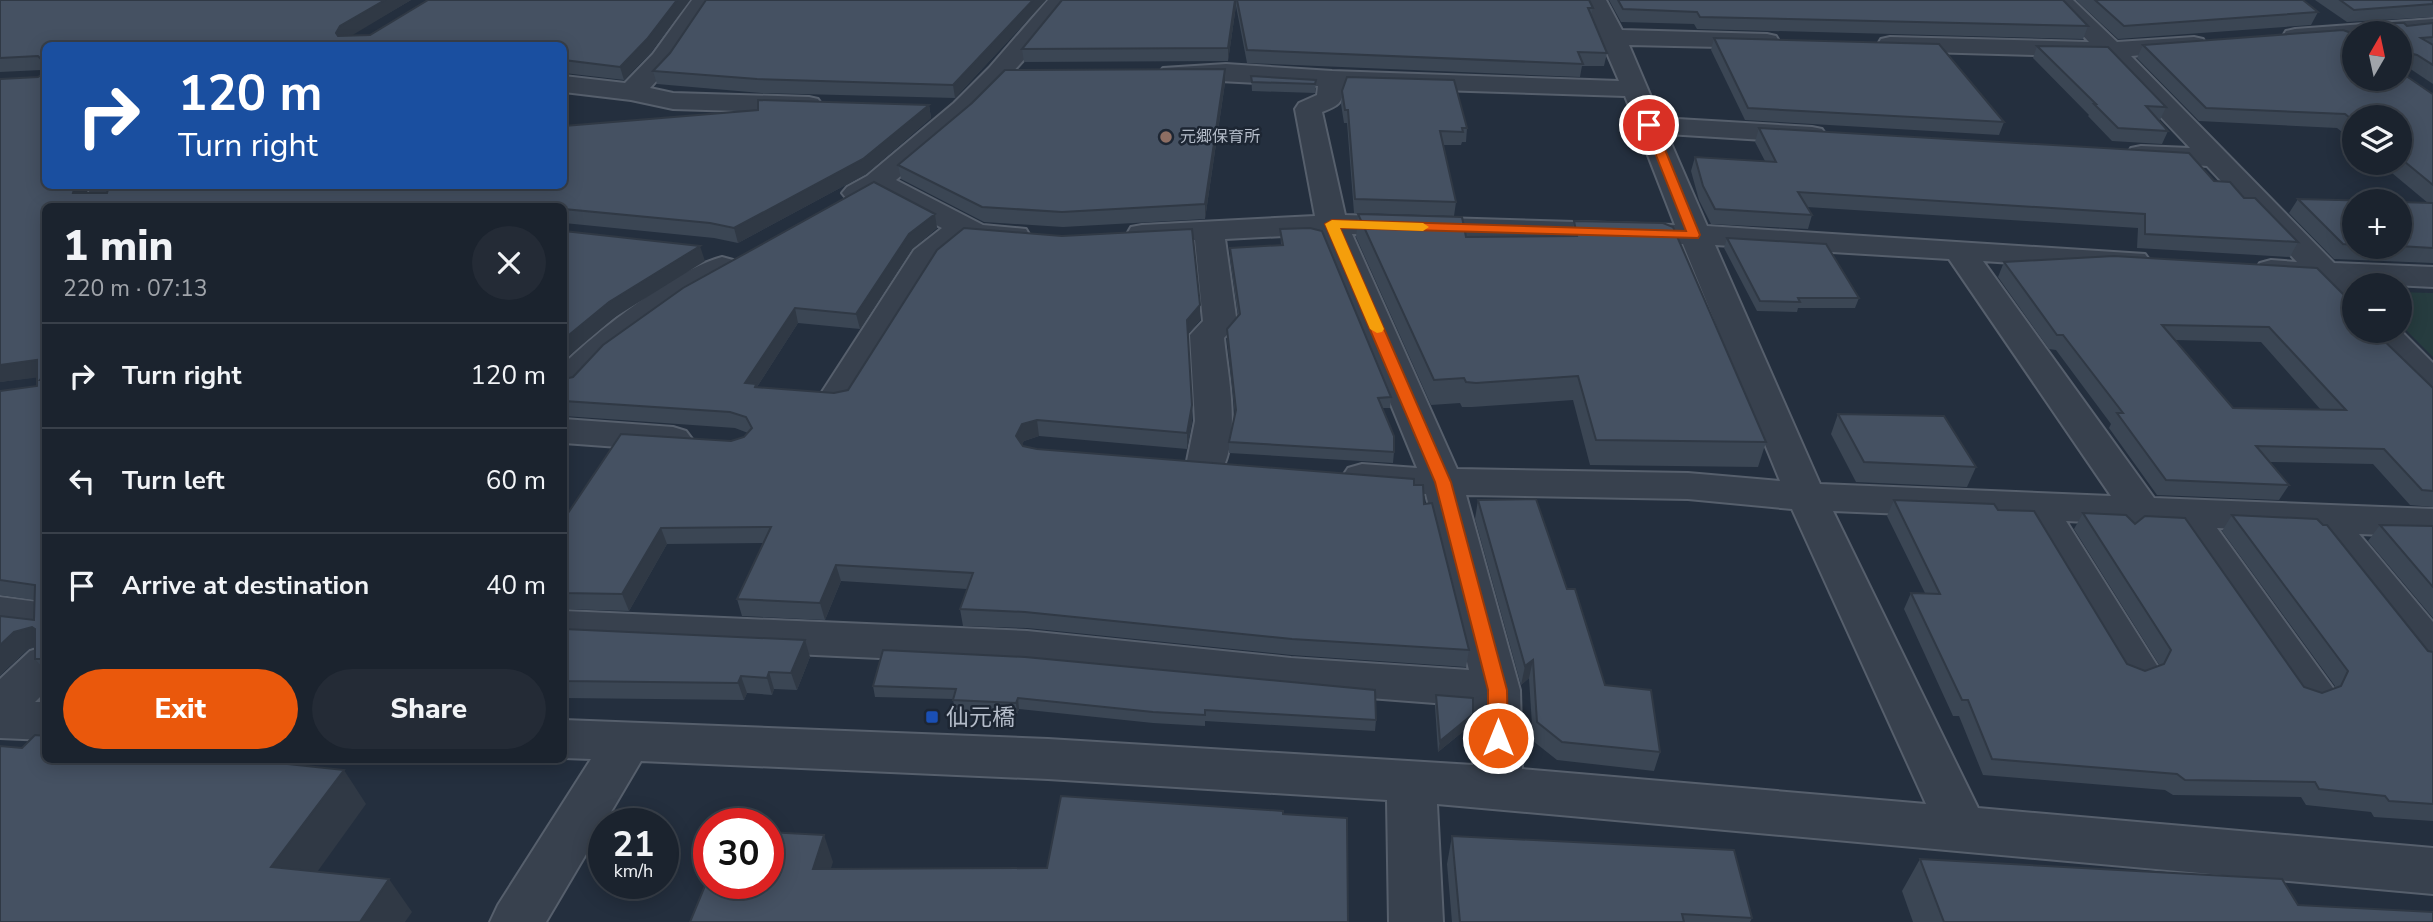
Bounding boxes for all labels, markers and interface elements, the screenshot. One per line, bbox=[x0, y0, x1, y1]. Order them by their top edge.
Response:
north arrow bbox=[2342, 21, 2412, 91]
map controls bbox=[2342, 21, 2412, 343]
text: 120 m bbox=[178, 60, 322, 127]
icon: right bbox=[63, 70, 154, 161]
pin bbox=[1619, 95, 1679, 155]
button: layers bbox=[2342, 105, 2412, 175]
icon: arrive bbox=[1630, 106, 1668, 144]
text: Turn right bbox=[178, 124, 318, 167]
place label: 元郷保育所 bbox=[1180, 126, 1260, 148]
marker: 元郷保育所 bbox=[1158, 129, 1174, 145]
button: + bbox=[2342, 189, 2412, 259]
text: 1 min bbox=[63, 218, 173, 275]
button: close bbox=[472, 226, 546, 300]
text: 220 m · 07:13 bbox=[63, 273, 208, 304]
button: − bbox=[2342, 273, 2412, 343]
icon: right bbox=[63, 357, 101, 395]
text: Turn right bbox=[122, 358, 241, 393]
text: 120 m bbox=[470, 358, 546, 393]
icon: left bbox=[63, 462, 101, 500]
text: Turn left bbox=[122, 463, 225, 498]
text: 60 m bbox=[486, 463, 546, 498]
icon: arrive bbox=[63, 567, 101, 605]
text: Arrive at destination bbox=[122, 568, 369, 603]
text: 40 m bbox=[486, 568, 546, 603]
button: Exit bbox=[63, 669, 298, 749]
button: Share bbox=[312, 669, 546, 749]
position arrow bbox=[1461, 701, 1535, 775]
place label: 仙元橋 bbox=[946, 702, 1015, 733]
marker: 仙元橋 bbox=[924, 709, 940, 725]
speed limit sign: 30 bbox=[693, 808, 784, 899]
text: 21 bbox=[612, 821, 655, 868]
text: km/h bbox=[614, 859, 653, 883]

